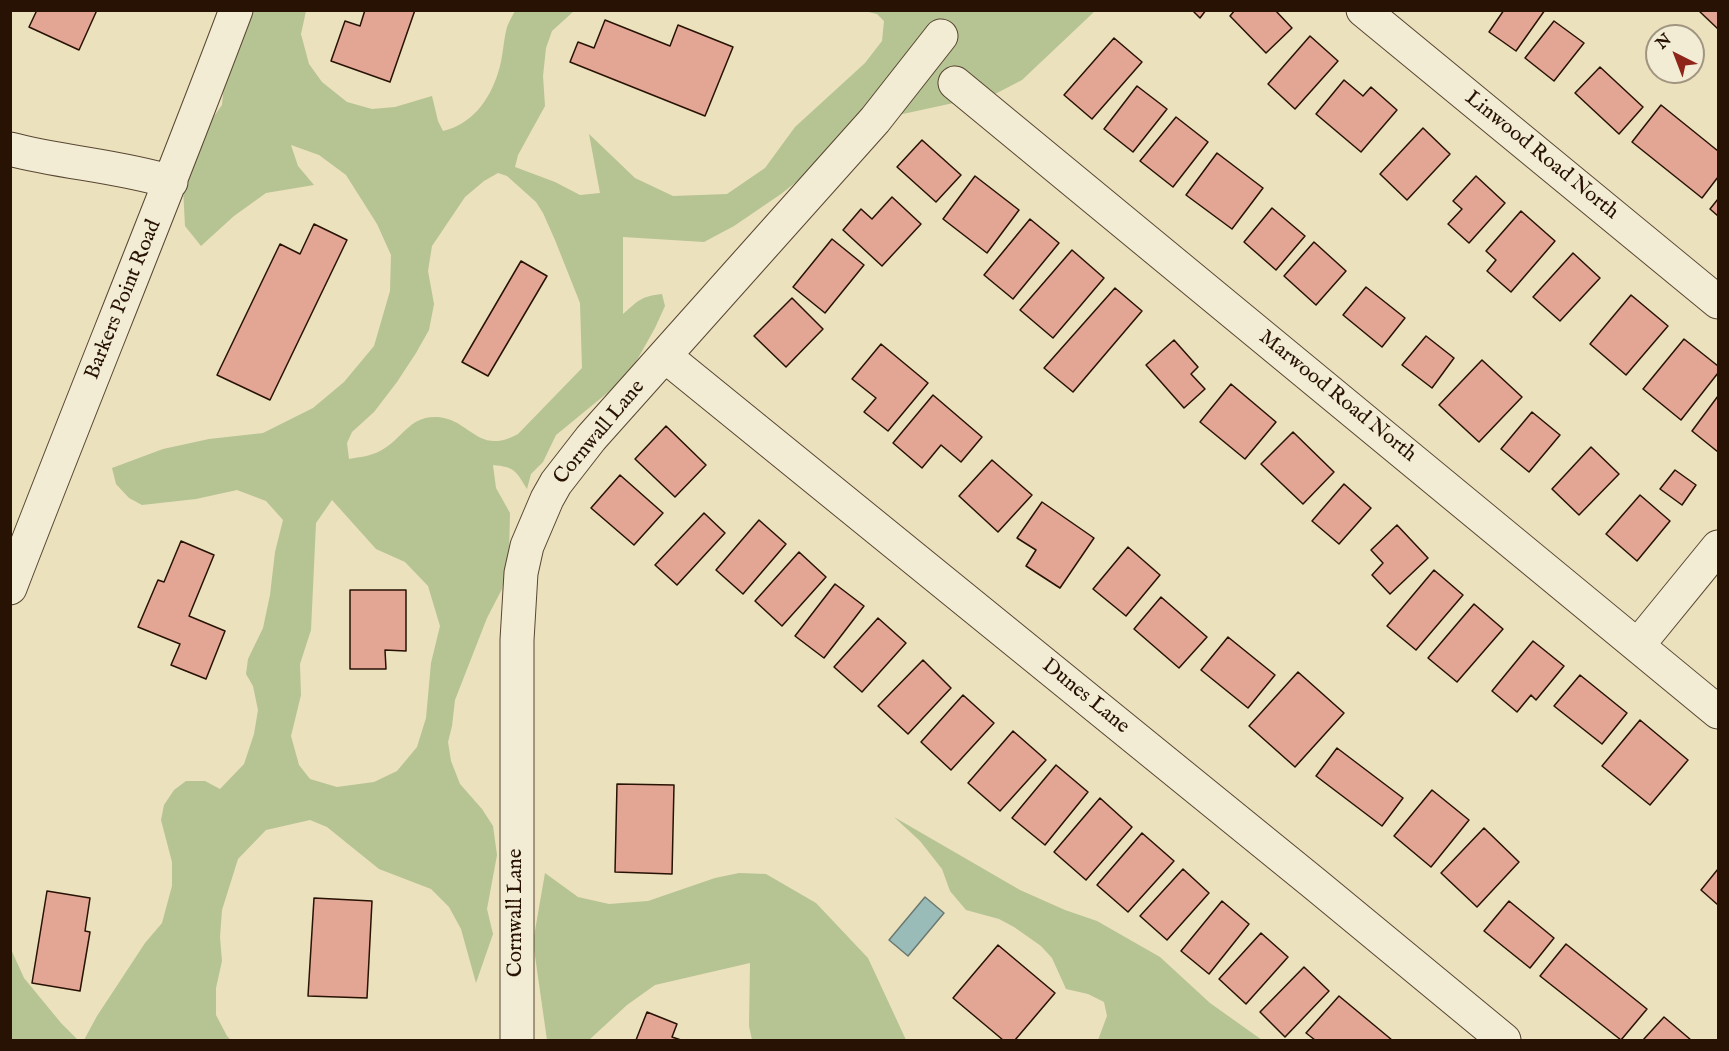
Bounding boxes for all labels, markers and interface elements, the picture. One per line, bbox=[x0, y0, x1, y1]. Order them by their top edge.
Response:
north arrow bbox=[1645, 24, 1705, 84]
text: N bbox=[1652, 30, 1676, 54]
street label: Linwood Road North bbox=[1459, 86, 1623, 226]
street label: Barkers Point Road bbox=[80, 216, 168, 384]
street label: Marwood Road North bbox=[1253, 326, 1421, 468]
street label: Cornwall Lane bbox=[549, 376, 651, 490]
street label: Dunes Lane bbox=[1036, 654, 1134, 740]
street label: Cornwall Lane bbox=[504, 849, 530, 977]

